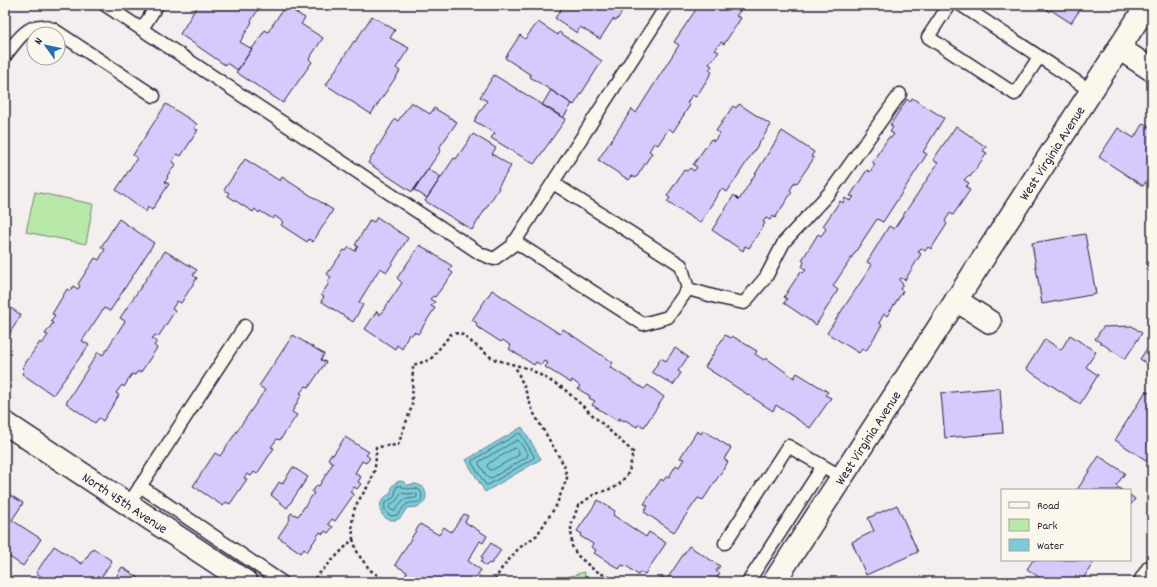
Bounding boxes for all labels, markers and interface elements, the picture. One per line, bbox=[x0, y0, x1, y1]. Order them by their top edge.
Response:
north arrow bbox=[26, 26, 66, 66]
text: N bbox=[31, 35, 48, 48]
street label: West Virginia Avenue bbox=[1015, 103, 1091, 205]
street label: West Virginia Avenue bbox=[831, 387, 907, 490]
street label: North 45th Avenue bbox=[77, 468, 171, 539]
legend bbox=[1001, 489, 1131, 561]
text: Road bbox=[1037, 498, 1059, 515]
text: Park bbox=[1037, 518, 1058, 535]
text: Water bbox=[1037, 538, 1064, 555]

